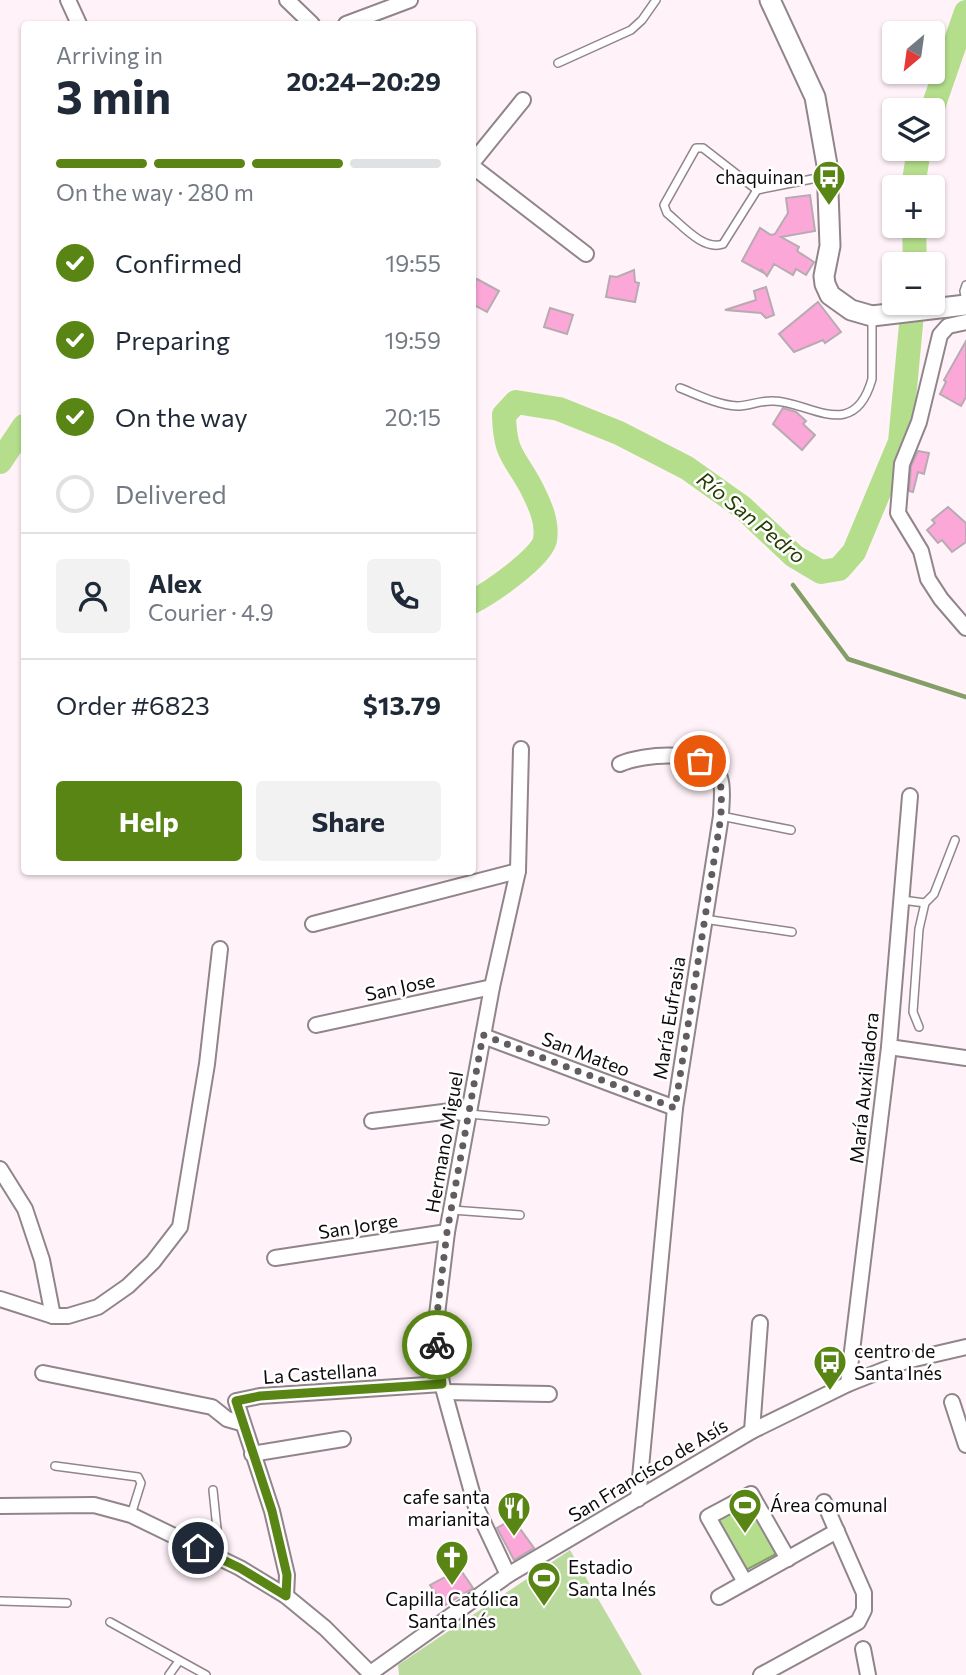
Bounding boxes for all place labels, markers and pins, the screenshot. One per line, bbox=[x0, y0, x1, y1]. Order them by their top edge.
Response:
bus stop icon: chaquinan bbox=[810, 158, 848, 207]
place label: chaquinan bbox=[715, 165, 804, 188]
pin bbox=[670, 731, 730, 791]
place label: centro de Santa Inés bbox=[854, 1339, 942, 1384]
bus stop icon: centro de Santa Inés bbox=[811, 1343, 849, 1392]
place label: cafe santa marianita bbox=[403, 1485, 490, 1530]
sports icon: Área comunal bbox=[726, 1486, 764, 1535]
restaurant icon: cafe santa marianita bbox=[495, 1489, 533, 1538]
place label: Área comunal bbox=[770, 1493, 888, 1516]
pin bbox=[168, 1518, 228, 1578]
church icon: Capilla Católica Santa Inés bbox=[433, 1538, 471, 1587]
place label: Estadio Santa Inés bbox=[568, 1555, 656, 1600]
sports icon: Estadio Santa Inés bbox=[525, 1559, 563, 1608]
place label: Capilla Católica Santa Inés bbox=[385, 1587, 519, 1632]

